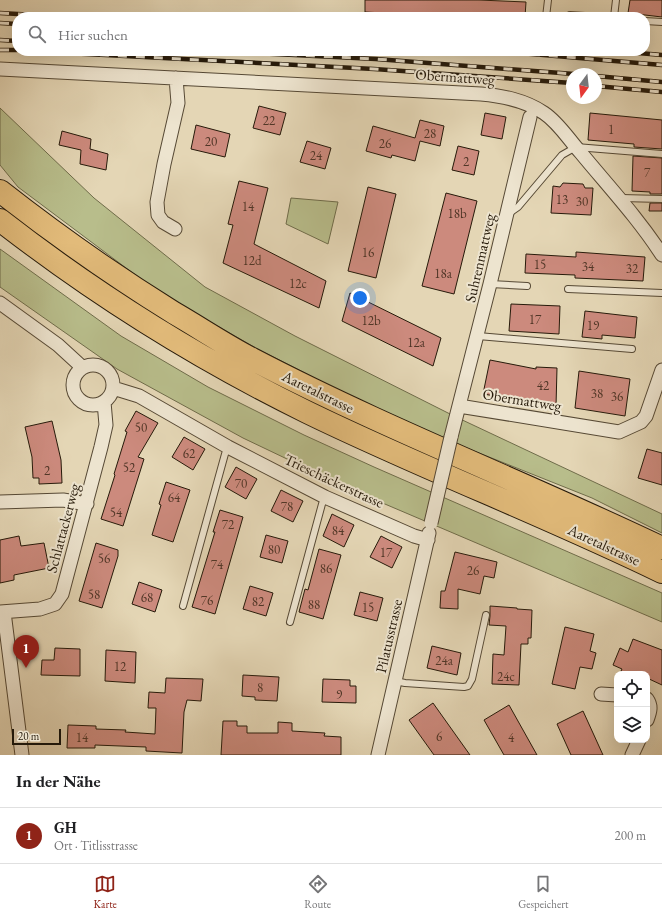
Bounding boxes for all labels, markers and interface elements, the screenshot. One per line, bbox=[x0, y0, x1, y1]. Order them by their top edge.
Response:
search box bbox=[12, 12, 650, 56]
icon: search bbox=[26, 23, 48, 45]
text: Hier suchen bbox=[58, 25, 128, 44]
street label: Obermattweg bbox=[415, 64, 496, 89]
north arrow bbox=[566, 68, 602, 104]
house number: 22 bbox=[263, 112, 276, 129]
house number: 1 bbox=[608, 121, 614, 138]
house number: 28 bbox=[424, 125, 436, 142]
house number: 20 bbox=[205, 133, 217, 150]
house number: 26 bbox=[379, 135, 391, 152]
house number: 24 bbox=[310, 147, 323, 164]
house number: 2 bbox=[463, 153, 470, 170]
house number: 7 bbox=[644, 164, 651, 181]
house number: 13 bbox=[556, 191, 568, 208]
house number: 30 bbox=[576, 193, 588, 210]
house number: 14 bbox=[242, 198, 255, 215]
house number: 18b bbox=[447, 205, 467, 222]
street label: Suhrenmattweg bbox=[460, 211, 499, 304]
house number: 16 bbox=[362, 244, 374, 261]
house number: 12d bbox=[242, 252, 262, 269]
house number: 15 bbox=[534, 256, 546, 273]
house number: 34 bbox=[582, 258, 595, 275]
house number: 32 bbox=[626, 260, 639, 277]
house number: 18a bbox=[434, 265, 453, 282]
house number: 12c bbox=[289, 275, 307, 292]
your location bbox=[350, 288, 370, 308]
house number: 17 bbox=[529, 311, 542, 328]
house number: 12b bbox=[361, 312, 381, 329]
house number: 19 bbox=[587, 317, 600, 334]
house number: 12a bbox=[407, 334, 426, 351]
street label: Aaretalstrasse bbox=[278, 366, 357, 417]
house number: 42 bbox=[537, 377, 550, 394]
street label: Obermattweg bbox=[481, 384, 563, 415]
house number: 38 bbox=[591, 385, 603, 402]
house number: 36 bbox=[611, 388, 623, 405]
house number: 50 bbox=[135, 419, 147, 436]
house number: 62 bbox=[183, 445, 196, 462]
street label: Trieschäckerstrasse bbox=[281, 449, 387, 512]
house number: 52 bbox=[123, 459, 136, 476]
house number: 2 bbox=[44, 462, 51, 479]
house number: 70 bbox=[235, 475, 247, 492]
street label: Schlattackerweg bbox=[41, 480, 84, 575]
house number: 64 bbox=[168, 489, 181, 506]
house number: 78 bbox=[281, 498, 293, 515]
house number: 54 bbox=[110, 504, 123, 521]
house number: 72 bbox=[222, 516, 235, 533]
street label: Aaretalstrasse bbox=[564, 519, 644, 570]
house number: 84 bbox=[332, 522, 345, 539]
house number: 80 bbox=[268, 541, 280, 558]
house number: 17 bbox=[380, 544, 393, 561]
house number: 56 bbox=[98, 550, 110, 567]
house number: 74 bbox=[211, 556, 224, 573]
house number: 86 bbox=[320, 560, 332, 577]
house number: 26 bbox=[467, 562, 479, 579]
house number: 58 bbox=[88, 586, 100, 603]
house number: 68 bbox=[141, 589, 153, 606]
house number: 76 bbox=[201, 592, 213, 609]
house number: 82 bbox=[252, 593, 265, 610]
house number: 88 bbox=[308, 596, 320, 613]
street label: Pilatusstrasse bbox=[371, 597, 406, 675]
house number: 15 bbox=[362, 599, 374, 616]
pin: 1 bbox=[13, 635, 39, 668]
house number: 24a bbox=[435, 652, 454, 669]
house number: 12 bbox=[114, 658, 127, 675]
house number: 24c bbox=[497, 668, 515, 685]
map controls bbox=[614, 671, 650, 743]
button: locate bbox=[614, 671, 650, 707]
house number: 8 bbox=[257, 679, 263, 696]
house number: 9 bbox=[336, 686, 343, 703]
button: layers bbox=[614, 707, 650, 743]
scale bar bbox=[12, 727, 61, 746]
house number: 6 bbox=[436, 728, 442, 745]
text: 20 m bbox=[18, 729, 39, 743]
house number: 14 bbox=[76, 729, 89, 746]
house number: 4 bbox=[508, 729, 515, 746]
text: In der Nähe bbox=[16, 770, 101, 792]
text: GH bbox=[54, 818, 77, 837]
text: 1 bbox=[26, 827, 32, 844]
text: 200 m bbox=[615, 827, 646, 844]
text: Ort · Titlisstrasse bbox=[54, 837, 138, 854]
tab: Karte bbox=[94, 873, 117, 911]
tab: Route bbox=[304, 873, 331, 911]
tab: Gespeichert bbox=[518, 873, 568, 911]

